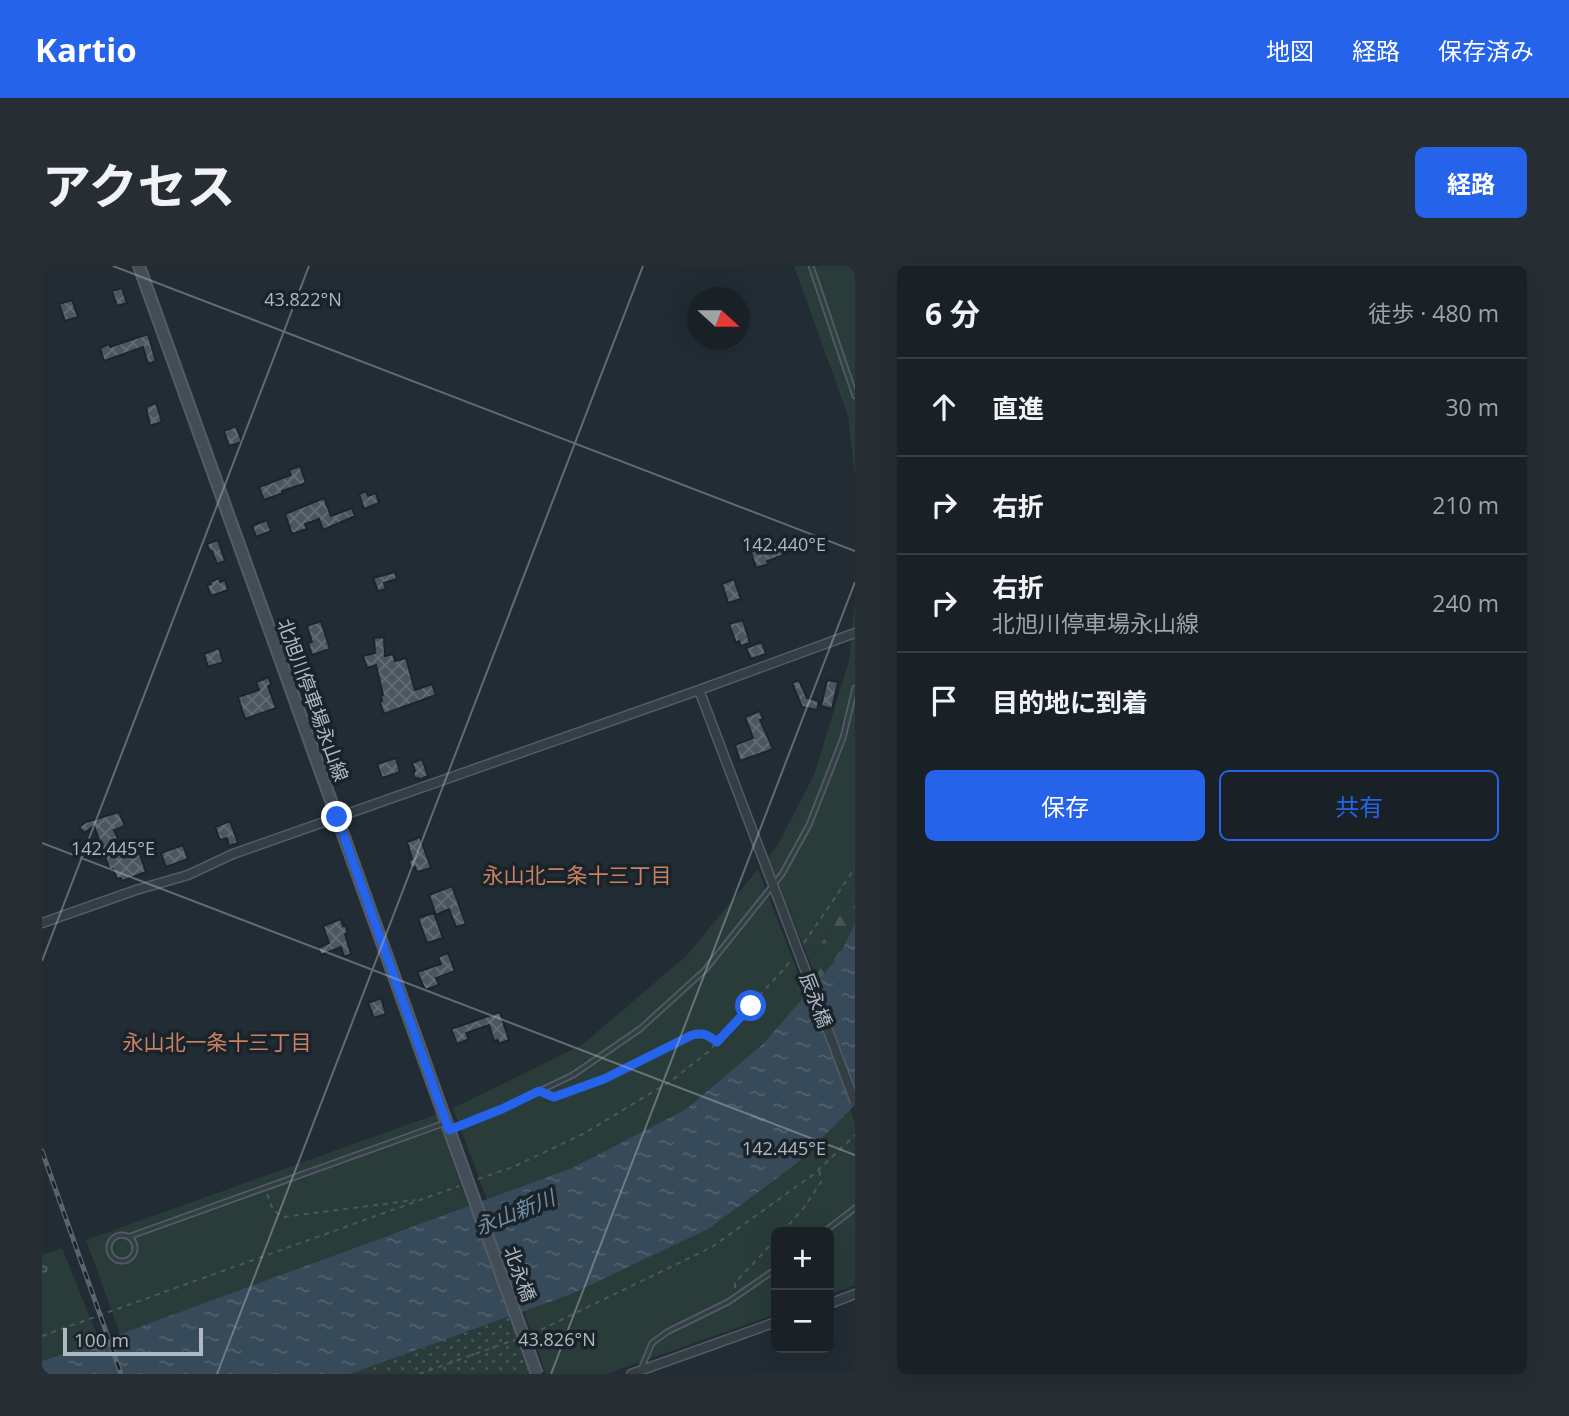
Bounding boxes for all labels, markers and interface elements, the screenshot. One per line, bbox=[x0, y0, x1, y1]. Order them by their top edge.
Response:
text: Kartio bbox=[35, 27, 137, 72]
text: 地図 bbox=[1266, 34, 1314, 67]
text: 経路 bbox=[1352, 34, 1400, 67]
text: 保存済み bbox=[1438, 34, 1534, 67]
button: 経路 bbox=[1415, 147, 1527, 218]
text: アクセス bbox=[42, 152, 236, 218]
text: 43.822°N bbox=[264, 287, 342, 311]
north arrow bbox=[687, 287, 750, 350]
text: 6 分 bbox=[925, 293, 980, 334]
text: 徒歩 · 480 m bbox=[1368, 297, 1499, 329]
icon: ahead bbox=[925, 388, 963, 426]
text: 直進 bbox=[992, 390, 1044, 426]
text: 30 m bbox=[1445, 391, 1499, 423]
icon: right bbox=[925, 486, 963, 524]
text: 右折 bbox=[992, 488, 1044, 524]
text: 210 m bbox=[1432, 489, 1499, 521]
text: 142.440°E bbox=[742, 532, 826, 556]
text: 右折 bbox=[992, 569, 1044, 605]
icon: right bbox=[925, 584, 963, 622]
text: 240 m bbox=[1432, 587, 1499, 619]
text: 北旭川停車場永山線 bbox=[992, 607, 1199, 639]
street label: 北旭川停車場永山線 bbox=[272, 615, 354, 785]
icon: arrive bbox=[925, 682, 963, 720]
text: 目的地に到着 bbox=[992, 684, 1148, 720]
button: 保存 bbox=[925, 770, 1205, 841]
button: 共有 bbox=[1219, 770, 1499, 841]
route end bbox=[321, 801, 352, 832]
text: 142.445°E bbox=[71, 836, 155, 860]
district label: 永山北二条十三丁目 bbox=[483, 861, 672, 889]
street label: 辰永橋 bbox=[794, 969, 838, 1031]
route start bbox=[735, 990, 766, 1021]
district label: 永山北一条十三丁目 bbox=[123, 1028, 312, 1056]
text: 142.445°E bbox=[742, 1136, 826, 1160]
water label: 永山新川 bbox=[470, 1183, 561, 1241]
map controls bbox=[771, 1227, 834, 1353]
button: + bbox=[771, 1227, 834, 1290]
street label: 北永橋 bbox=[498, 1243, 542, 1305]
button: − bbox=[771, 1290, 834, 1353]
scale bar bbox=[63, 1325, 203, 1357]
text: 100 m bbox=[74, 1327, 129, 1353]
text: 43.826°N bbox=[518, 1327, 596, 1351]

